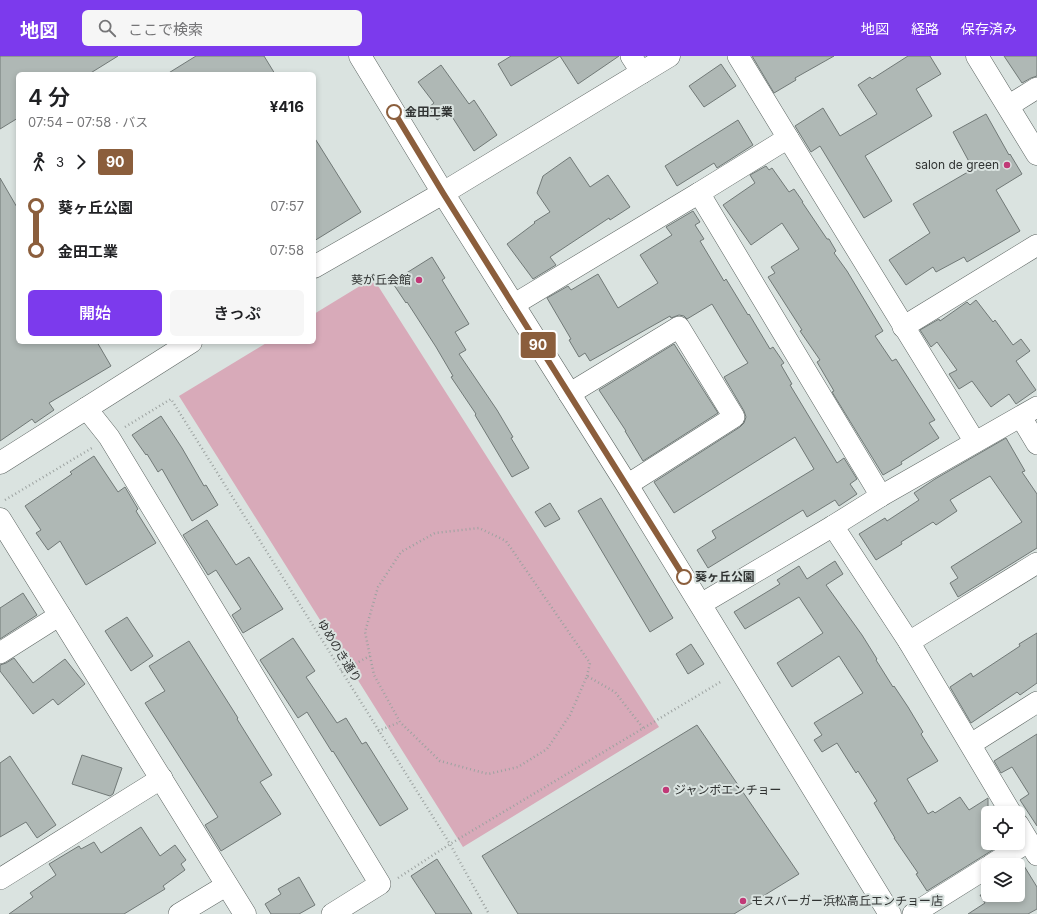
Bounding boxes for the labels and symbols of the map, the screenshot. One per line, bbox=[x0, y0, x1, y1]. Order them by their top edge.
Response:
marker: 金田工業 bbox=[386, 104, 402, 120]
place label: 金田工業 bbox=[405, 104, 453, 119]
place label: salon de green bbox=[915, 157, 999, 172]
marker: salon de green bbox=[1002, 160, 1012, 170]
place label: 葵が丘会館 bbox=[351, 272, 411, 287]
marker: 葵が丘会館 bbox=[414, 275, 424, 285]
line badge: 90 bbox=[520, 332, 556, 358]
marker: 葵ヶ丘公園 bbox=[676, 569, 692, 585]
place label: 葵ヶ丘公園 bbox=[695, 569, 755, 584]
street label: ゆめのき通り bbox=[314, 616, 365, 685]
place label: ジャンボエンチョー bbox=[674, 782, 781, 797]
marker: ジャンボエンチョー bbox=[661, 785, 671, 795]
place label: モスバーガー浜松高丘エンチョー店 bbox=[751, 893, 943, 908]
marker: モスバーガー浜松高丘エンチョー店 bbox=[738, 896, 748, 906]

